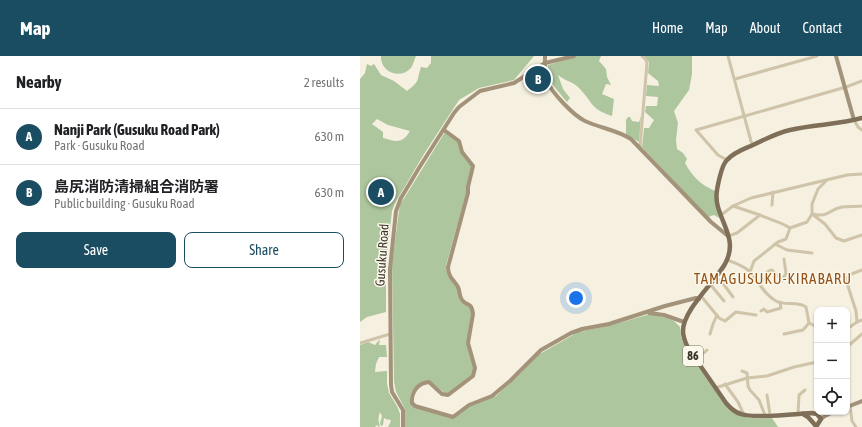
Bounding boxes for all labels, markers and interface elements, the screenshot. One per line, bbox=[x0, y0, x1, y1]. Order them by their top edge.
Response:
text: Map bbox=[20, 17, 51, 39]
text: Home bbox=[652, 20, 683, 36]
text: Map bbox=[705, 20, 728, 36]
text: About bbox=[750, 20, 781, 36]
text: Contact bbox=[803, 20, 842, 36]
pin: B bbox=[525, 64, 551, 94]
text: Nearby bbox=[16, 72, 62, 92]
text: 2 results bbox=[304, 75, 344, 90]
text: Nanji Park (Gusuku Road Park) bbox=[54, 121, 220, 138]
text: A bbox=[26, 129, 32, 144]
text: 630 m bbox=[315, 129, 344, 144]
text: Park · Gusuku Road bbox=[54, 138, 145, 153]
pin: A bbox=[368, 177, 394, 207]
text: 島尻消防清掃組合消防署 bbox=[54, 178, 219, 195]
text: B bbox=[26, 185, 32, 200]
text: 630 m bbox=[315, 185, 344, 200]
text: Public building · Gusuku Road bbox=[54, 196, 195, 211]
street label: Gusuku Road bbox=[372, 223, 392, 287]
button: Save bbox=[16, 232, 176, 268]
button: Share bbox=[184, 232, 344, 268]
district label: TAMAGUSUKU-KIRABARU bbox=[694, 270, 852, 287]
your location bbox=[566, 288, 586, 308]
map controls bbox=[814, 307, 850, 415]
button: + bbox=[814, 307, 850, 343]
button: − bbox=[814, 343, 850, 379]
road number: 86 bbox=[683, 346, 703, 366]
button: locate bbox=[814, 379, 850, 415]

